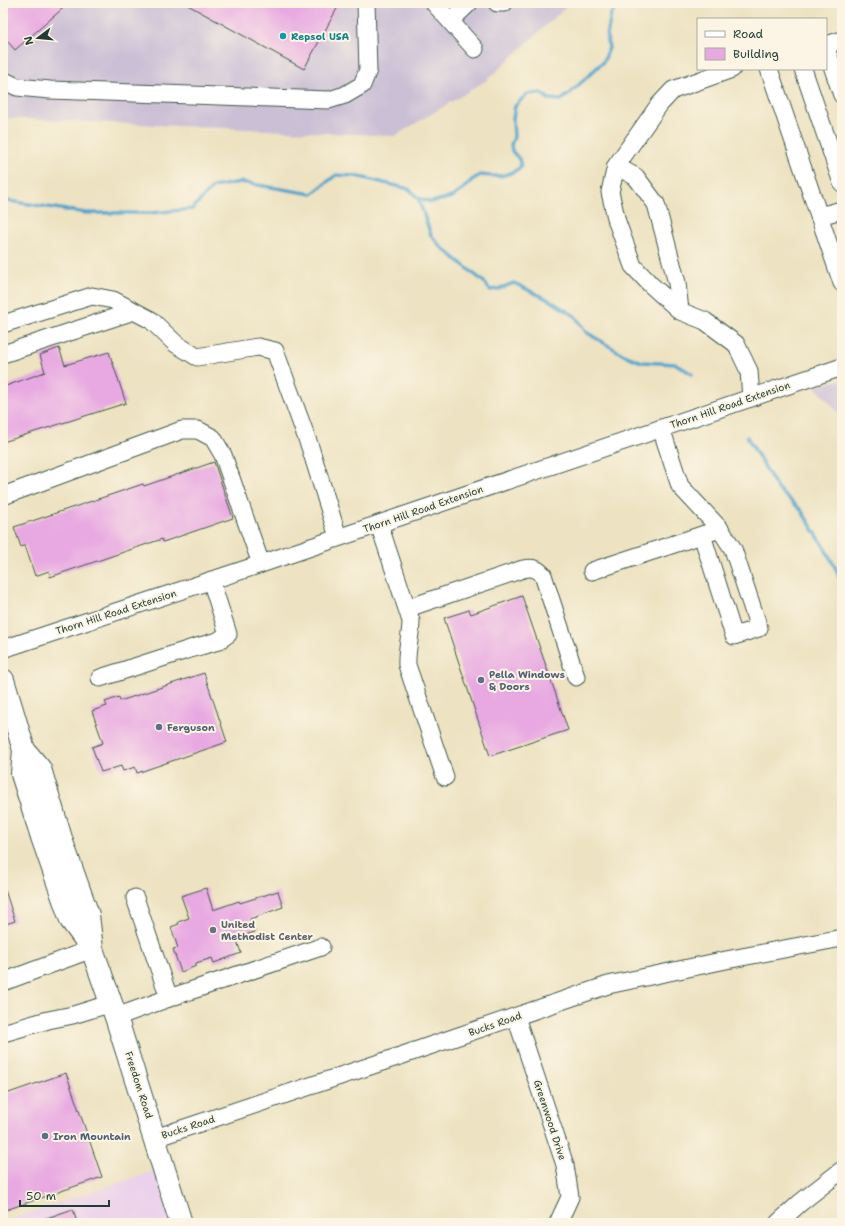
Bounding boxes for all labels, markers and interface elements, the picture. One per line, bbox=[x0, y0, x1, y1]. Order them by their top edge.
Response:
north arrow bbox=[18, 18, 58, 58]
legend bbox=[697, 18, 827, 70]
text: Road bbox=[733, 26, 764, 42]
place label: Repsol USA bbox=[291, 30, 349, 43]
marker: Repsol USA bbox=[278, 31, 288, 41]
text: N bbox=[20, 34, 37, 47]
text: Building bbox=[733, 46, 779, 62]
street label: Thorn Hill Road Extension bbox=[668, 378, 792, 432]
street label: Thorn Hill Road Extension bbox=[361, 482, 485, 536]
street label: Thorn Hill Road Extension bbox=[54, 586, 178, 638]
place label: Pella Windows & Doors bbox=[489, 668, 565, 693]
marker: Pella Windows & Doors bbox=[476, 675, 486, 685]
place label: Ferguson bbox=[167, 721, 215, 734]
marker: Ferguson bbox=[154, 722, 164, 732]
place label: United Methodist Center bbox=[221, 918, 314, 943]
marker: United Methodist Center bbox=[208, 925, 218, 935]
street label: Bucks Road bbox=[467, 1009, 524, 1039]
street label: Freedom Road bbox=[122, 1050, 156, 1121]
street label: Greenwood Drive bbox=[531, 1078, 569, 1162]
street label: Bucks Road bbox=[160, 1112, 217, 1142]
place label: Iron Mountain bbox=[53, 1130, 131, 1143]
marker: Iron Mountain bbox=[40, 1131, 50, 1141]
scale bar bbox=[20, 1182, 109, 1208]
text: 50 m bbox=[26, 1188, 56, 1204]

